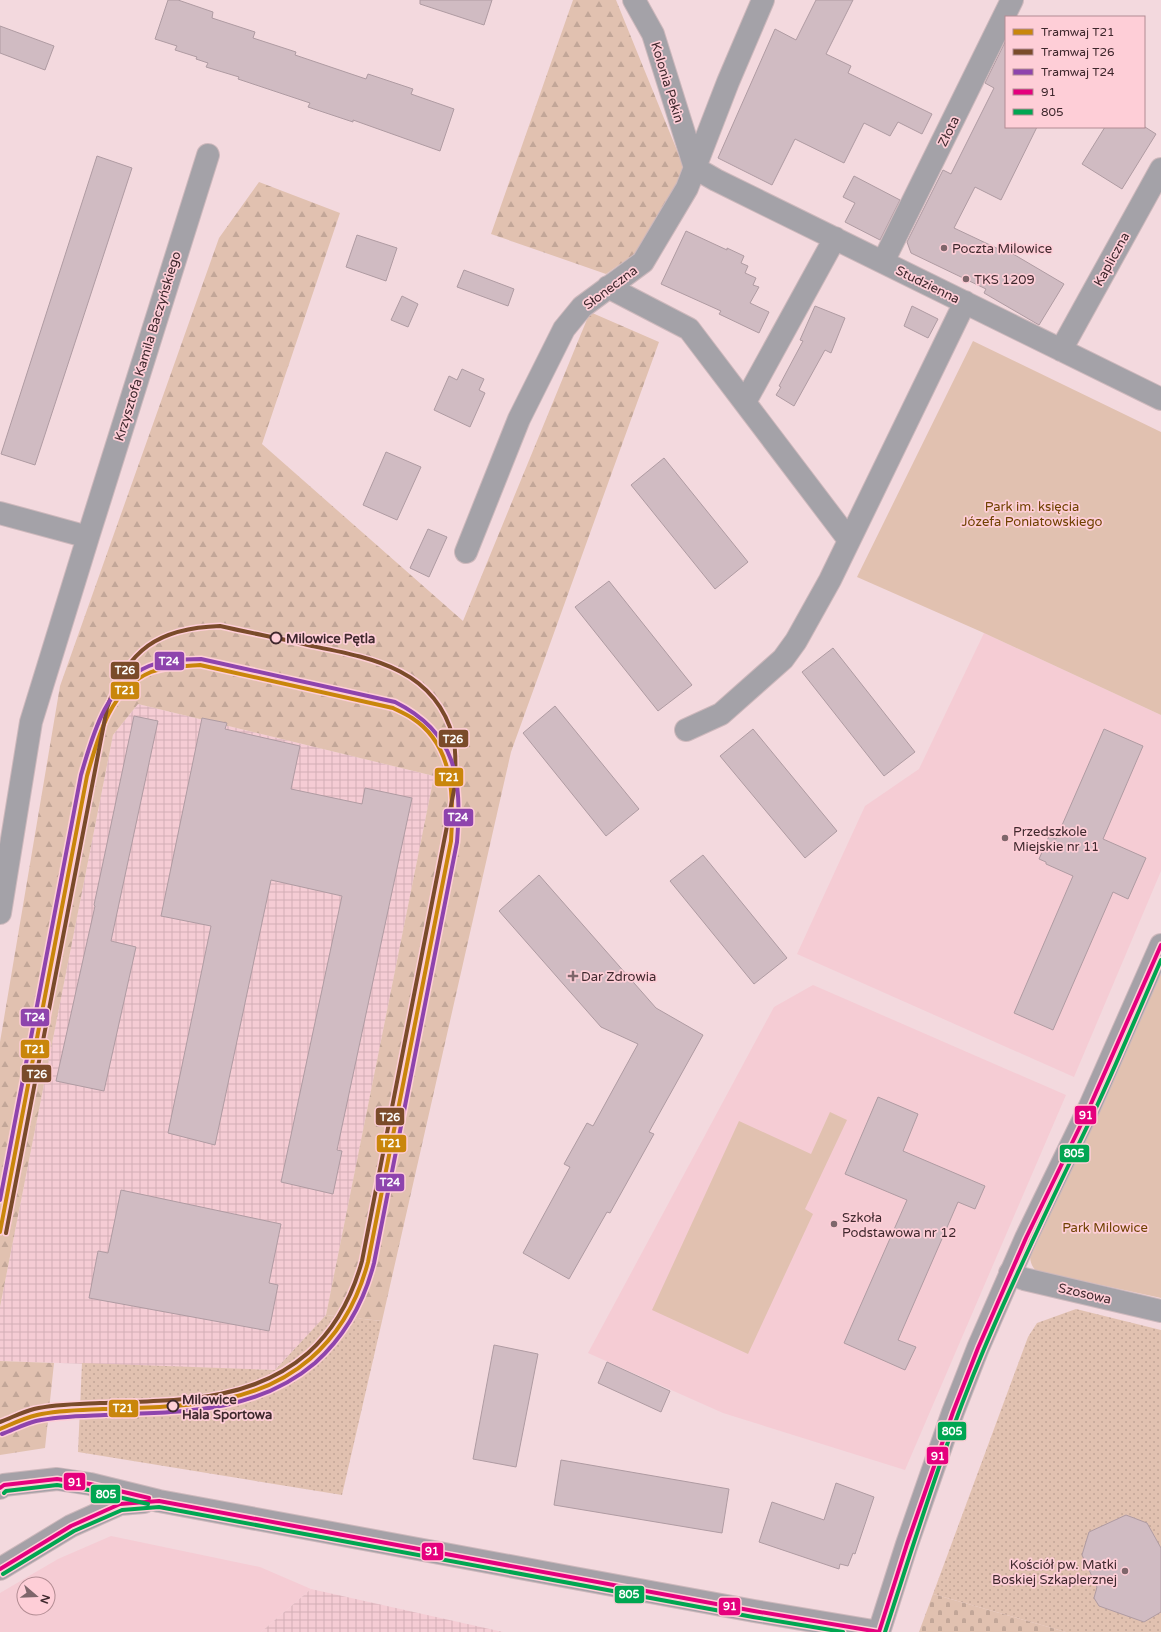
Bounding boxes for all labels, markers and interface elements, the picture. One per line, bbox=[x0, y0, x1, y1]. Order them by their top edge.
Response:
legend bbox=[1005, 16, 1145, 128]
text: Tramwaj T21 bbox=[1041, 25, 1115, 39]
street label: Kolonia Pekin bbox=[647, 40, 687, 125]
text: Tramwaj T26 bbox=[1041, 45, 1115, 59]
text: Tramwaj T24 bbox=[1041, 65, 1115, 79]
text: 91 bbox=[1041, 85, 1056, 99]
text: 805 bbox=[1041, 105, 1064, 119]
street label: Złota bbox=[935, 114, 963, 149]
street label: Kapliczna bbox=[1090, 230, 1133, 289]
place label: Poczta Milowice bbox=[952, 241, 1052, 257]
marker: Poczta Milowice bbox=[939, 243, 949, 253]
street label: Krzysztofa Kamila Baczyńskiego bbox=[111, 249, 185, 443]
street label: Słoneczna bbox=[581, 262, 641, 313]
street label: Studzienna bbox=[893, 263, 962, 307]
place label: TKS 1209 bbox=[974, 272, 1035, 288]
marker: TKS 1209 bbox=[961, 274, 971, 284]
park label: Park im. księcia Józefa Poniatowskiego bbox=[961, 499, 1103, 530]
marker: Milowice Pętla bbox=[269, 631, 283, 645]
place label: Milowice Pętla bbox=[286, 631, 375, 647]
line badge: T24 bbox=[154, 651, 185, 671]
text: T24 bbox=[158, 655, 179, 668]
line badge: T26 bbox=[110, 661, 140, 680]
text: T26 bbox=[114, 664, 135, 677]
line badge: T21 bbox=[110, 681, 140, 700]
text: T21 bbox=[114, 684, 135, 697]
line badge: T26 bbox=[438, 729, 469, 748]
text: T26 bbox=[442, 733, 463, 746]
line badge: T21 bbox=[434, 767, 464, 787]
text: T21 bbox=[438, 771, 459, 784]
line badge: T24 bbox=[443, 808, 474, 827]
text: T24 bbox=[447, 811, 468, 824]
place label: Przedszkole Miejskie nr 11 bbox=[1013, 824, 1099, 855]
marker: Przedszkole Miejskie nr 11 bbox=[1000, 833, 1010, 843]
place label: Dar Zdrowia bbox=[581, 969, 656, 985]
marker: Dar Zdrowia bbox=[568, 971, 578, 981]
line badge: T24 bbox=[20, 1008, 50, 1027]
text: T24 bbox=[24, 1011, 45, 1024]
line badge: T21 bbox=[20, 1039, 50, 1059]
text: T21 bbox=[24, 1043, 45, 1056]
line badge: T26 bbox=[21, 1064, 52, 1083]
text: T26 bbox=[26, 1068, 47, 1081]
line badge: 91 bbox=[1074, 1105, 1097, 1125]
line badge: T26 bbox=[375, 1107, 405, 1126]
text: 91 bbox=[1079, 1109, 1093, 1122]
text: T26 bbox=[379, 1111, 400, 1124]
line badge: T21 bbox=[376, 1134, 407, 1153]
text: T21 bbox=[380, 1137, 401, 1150]
line badge: 805 bbox=[1059, 1144, 1090, 1163]
text: 805 bbox=[1064, 1147, 1084, 1160]
line badge: T24 bbox=[375, 1173, 405, 1192]
text: T24 bbox=[379, 1176, 400, 1189]
place label: Szkoła Podstawowa nr 12 bbox=[842, 1210, 957, 1241]
marker: Szkoła Podstawowa nr 12 bbox=[829, 1219, 839, 1229]
park label: Park Milowice bbox=[1062, 1220, 1148, 1236]
street label: Szosowa bbox=[1057, 1280, 1113, 1308]
place label: Milowice Hala Sportowa bbox=[182, 1392, 272, 1423]
line badge: T21 bbox=[108, 1399, 139, 1418]
marker: Milowice Hala Sportowa bbox=[166, 1399, 180, 1413]
text: T21 bbox=[112, 1402, 133, 1415]
line badge: 805 bbox=[937, 1421, 967, 1441]
text: 805 bbox=[942, 1425, 962, 1438]
line badge: 91 bbox=[926, 1446, 949, 1465]
text: 91 bbox=[931, 1450, 945, 1463]
line badge: 91 bbox=[63, 1472, 86, 1491]
text: 91 bbox=[68, 1476, 82, 1489]
line badge: 805 bbox=[90, 1484, 121, 1504]
text: 805 bbox=[96, 1488, 116, 1501]
line badge: 91 bbox=[421, 1542, 444, 1561]
text: 91 bbox=[425, 1545, 439, 1558]
place label: Kościół pw. Matki Boskiej Szkaplerznej bbox=[992, 1557, 1117, 1588]
marker: Kościół pw. Matki Boskiej Szkaplerznej bbox=[1120, 1566, 1130, 1576]
north arrow bbox=[16, 1576, 56, 1616]
line badge: 805 bbox=[614, 1585, 645, 1604]
text: 805 bbox=[619, 1588, 639, 1601]
text: N bbox=[37, 1593, 53, 1605]
line badge: 91 bbox=[718, 1597, 741, 1616]
text: 91 bbox=[723, 1600, 737, 1613]

